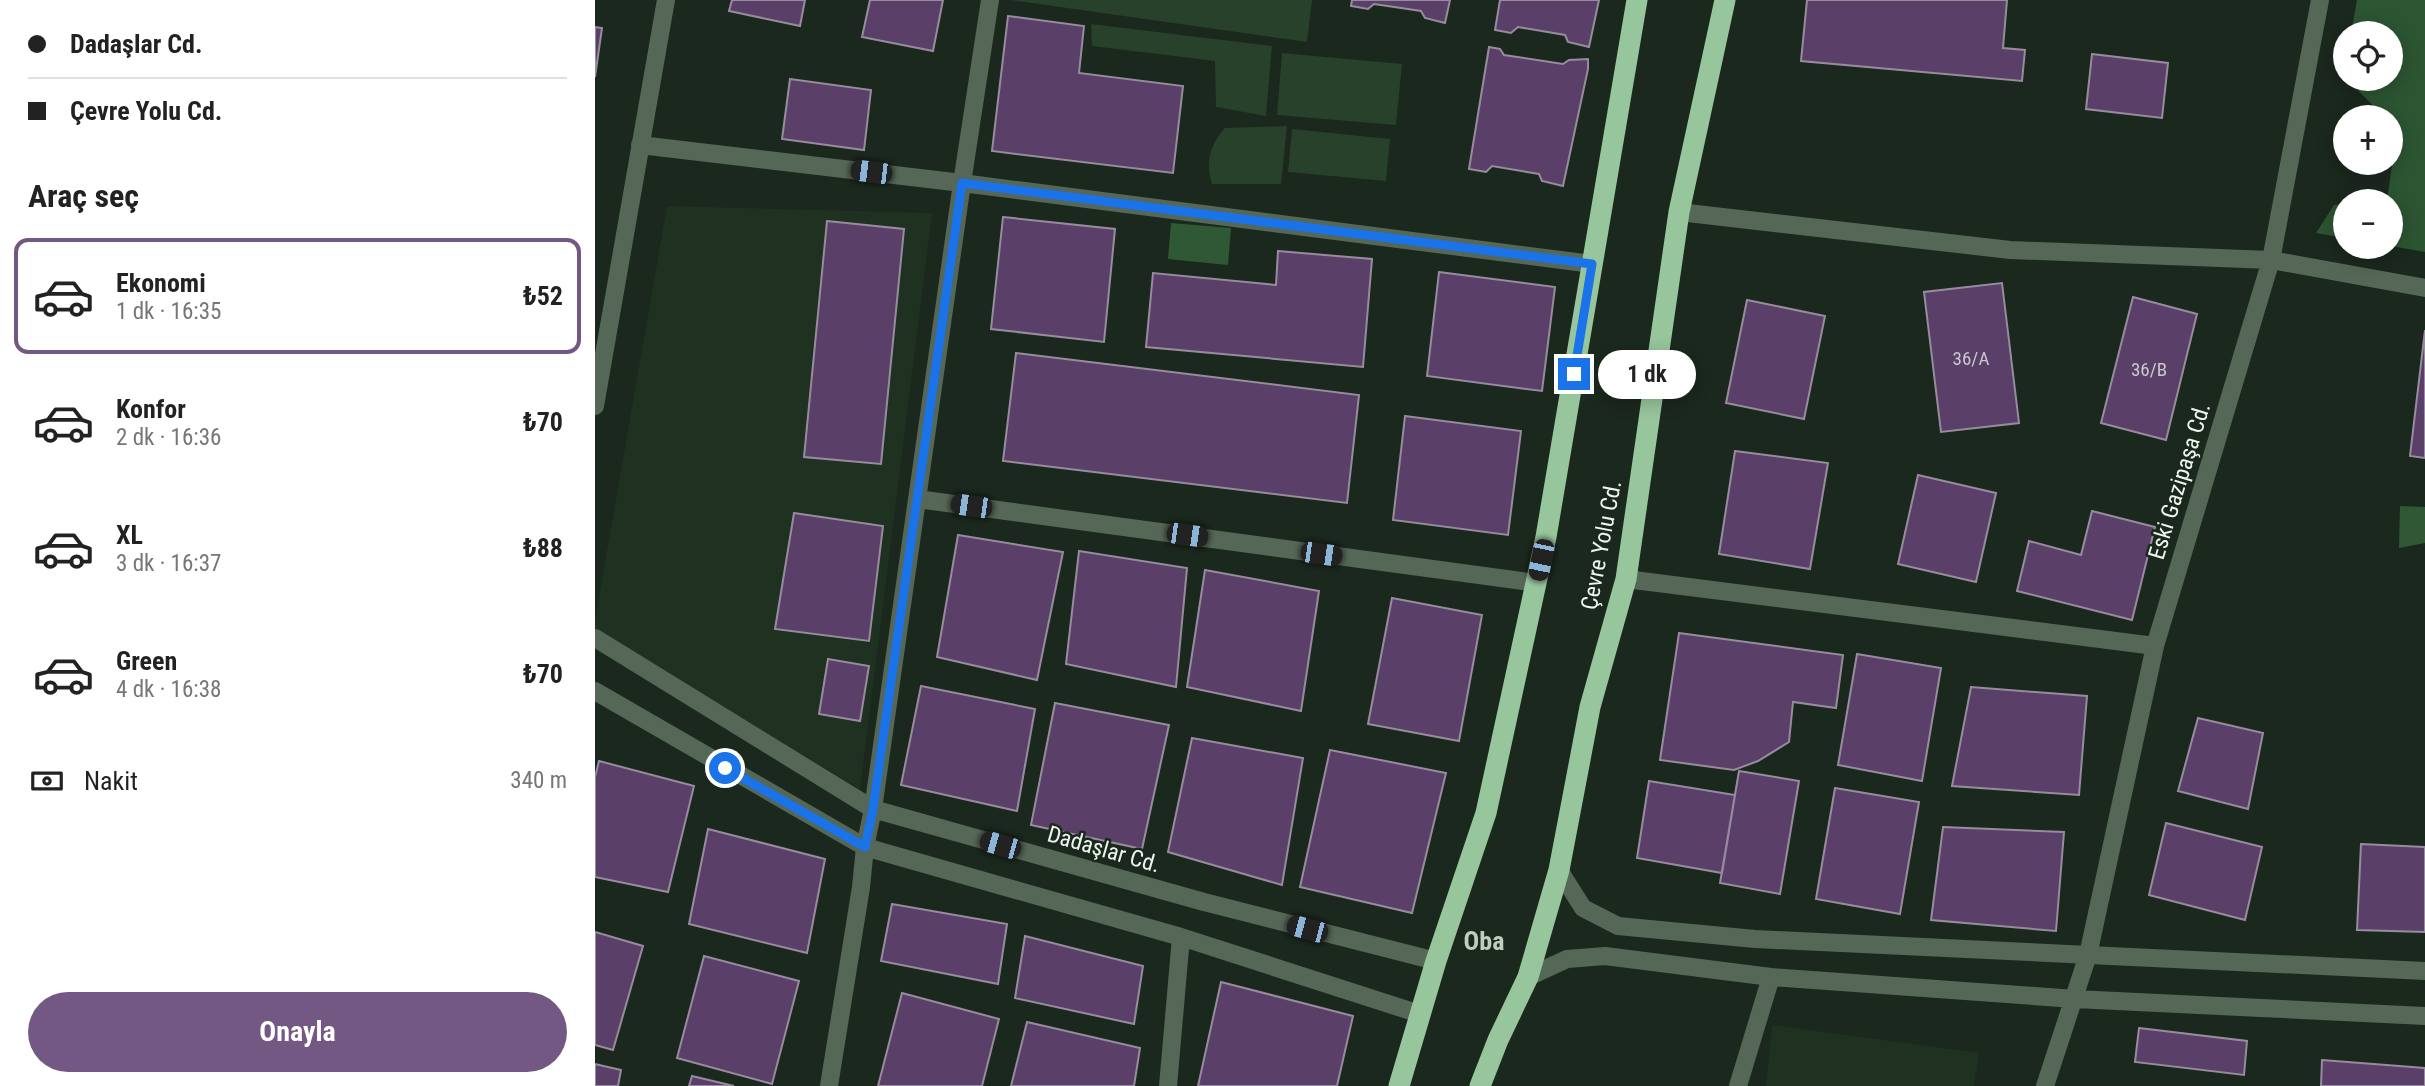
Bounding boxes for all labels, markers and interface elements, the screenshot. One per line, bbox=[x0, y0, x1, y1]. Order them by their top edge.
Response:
map controls bbox=[2333, 21, 2403, 259]
button: locate bbox=[2333, 21, 2403, 91]
text: Dadaşlar Cd. bbox=[70, 29, 203, 59]
text: Çevre Yolu Cd. bbox=[70, 96, 222, 126]
button: + bbox=[2333, 105, 2403, 175]
car bbox=[849, 159, 894, 185]
text: Araç seç bbox=[28, 177, 139, 215]
button: − bbox=[2333, 189, 2403, 259]
icon: car bbox=[32, 265, 95, 328]
text: Ekonomi bbox=[116, 268, 206, 298]
text: ₺52 bbox=[523, 281, 563, 311]
text: 1 dk · 16:35 bbox=[116, 298, 221, 325]
house number: 36/A bbox=[1953, 347, 1989, 370]
callout: 1 dk bbox=[1599, 350, 1697, 398]
route end bbox=[1558, 358, 1590, 390]
house number: 36/B bbox=[2131, 358, 2167, 381]
text: 1 dk bbox=[1627, 361, 1667, 388]
icon: car bbox=[32, 391, 95, 454]
text: Konfor bbox=[116, 394, 186, 424]
street label: Eski Gazipaşa Cd. bbox=[2143, 400, 2216, 563]
text: ₺70 bbox=[523, 407, 563, 437]
text: 2 dk · 16:36 bbox=[116, 424, 221, 451]
street label: Çevre Yolu Cd. bbox=[1576, 478, 1627, 612]
car bbox=[949, 493, 994, 519]
icon: car bbox=[32, 517, 95, 580]
text: XL bbox=[116, 520, 143, 550]
car bbox=[1165, 522, 1210, 548]
text: ₺88 bbox=[523, 533, 563, 563]
car bbox=[1527, 537, 1556, 583]
car bbox=[1299, 541, 1344, 567]
text: 3 dk · 16:37 bbox=[116, 550, 221, 577]
icon: car bbox=[32, 643, 95, 706]
text: Green bbox=[116, 646, 177, 676]
text: ₺70 bbox=[523, 659, 563, 689]
text: 4 dk · 16:38 bbox=[116, 676, 221, 703]
route start bbox=[709, 752, 741, 784]
icon: cash bbox=[28, 762, 66, 800]
text: Nakit bbox=[84, 766, 138, 796]
text: 340 m bbox=[510, 767, 567, 794]
street label: Dadaşlar Cd. bbox=[1044, 820, 1163, 878]
car bbox=[977, 829, 1024, 861]
car bbox=[1284, 913, 1331, 945]
district label: Oba bbox=[1464, 926, 1504, 956]
button: Onayla bbox=[28, 992, 567, 1072]

